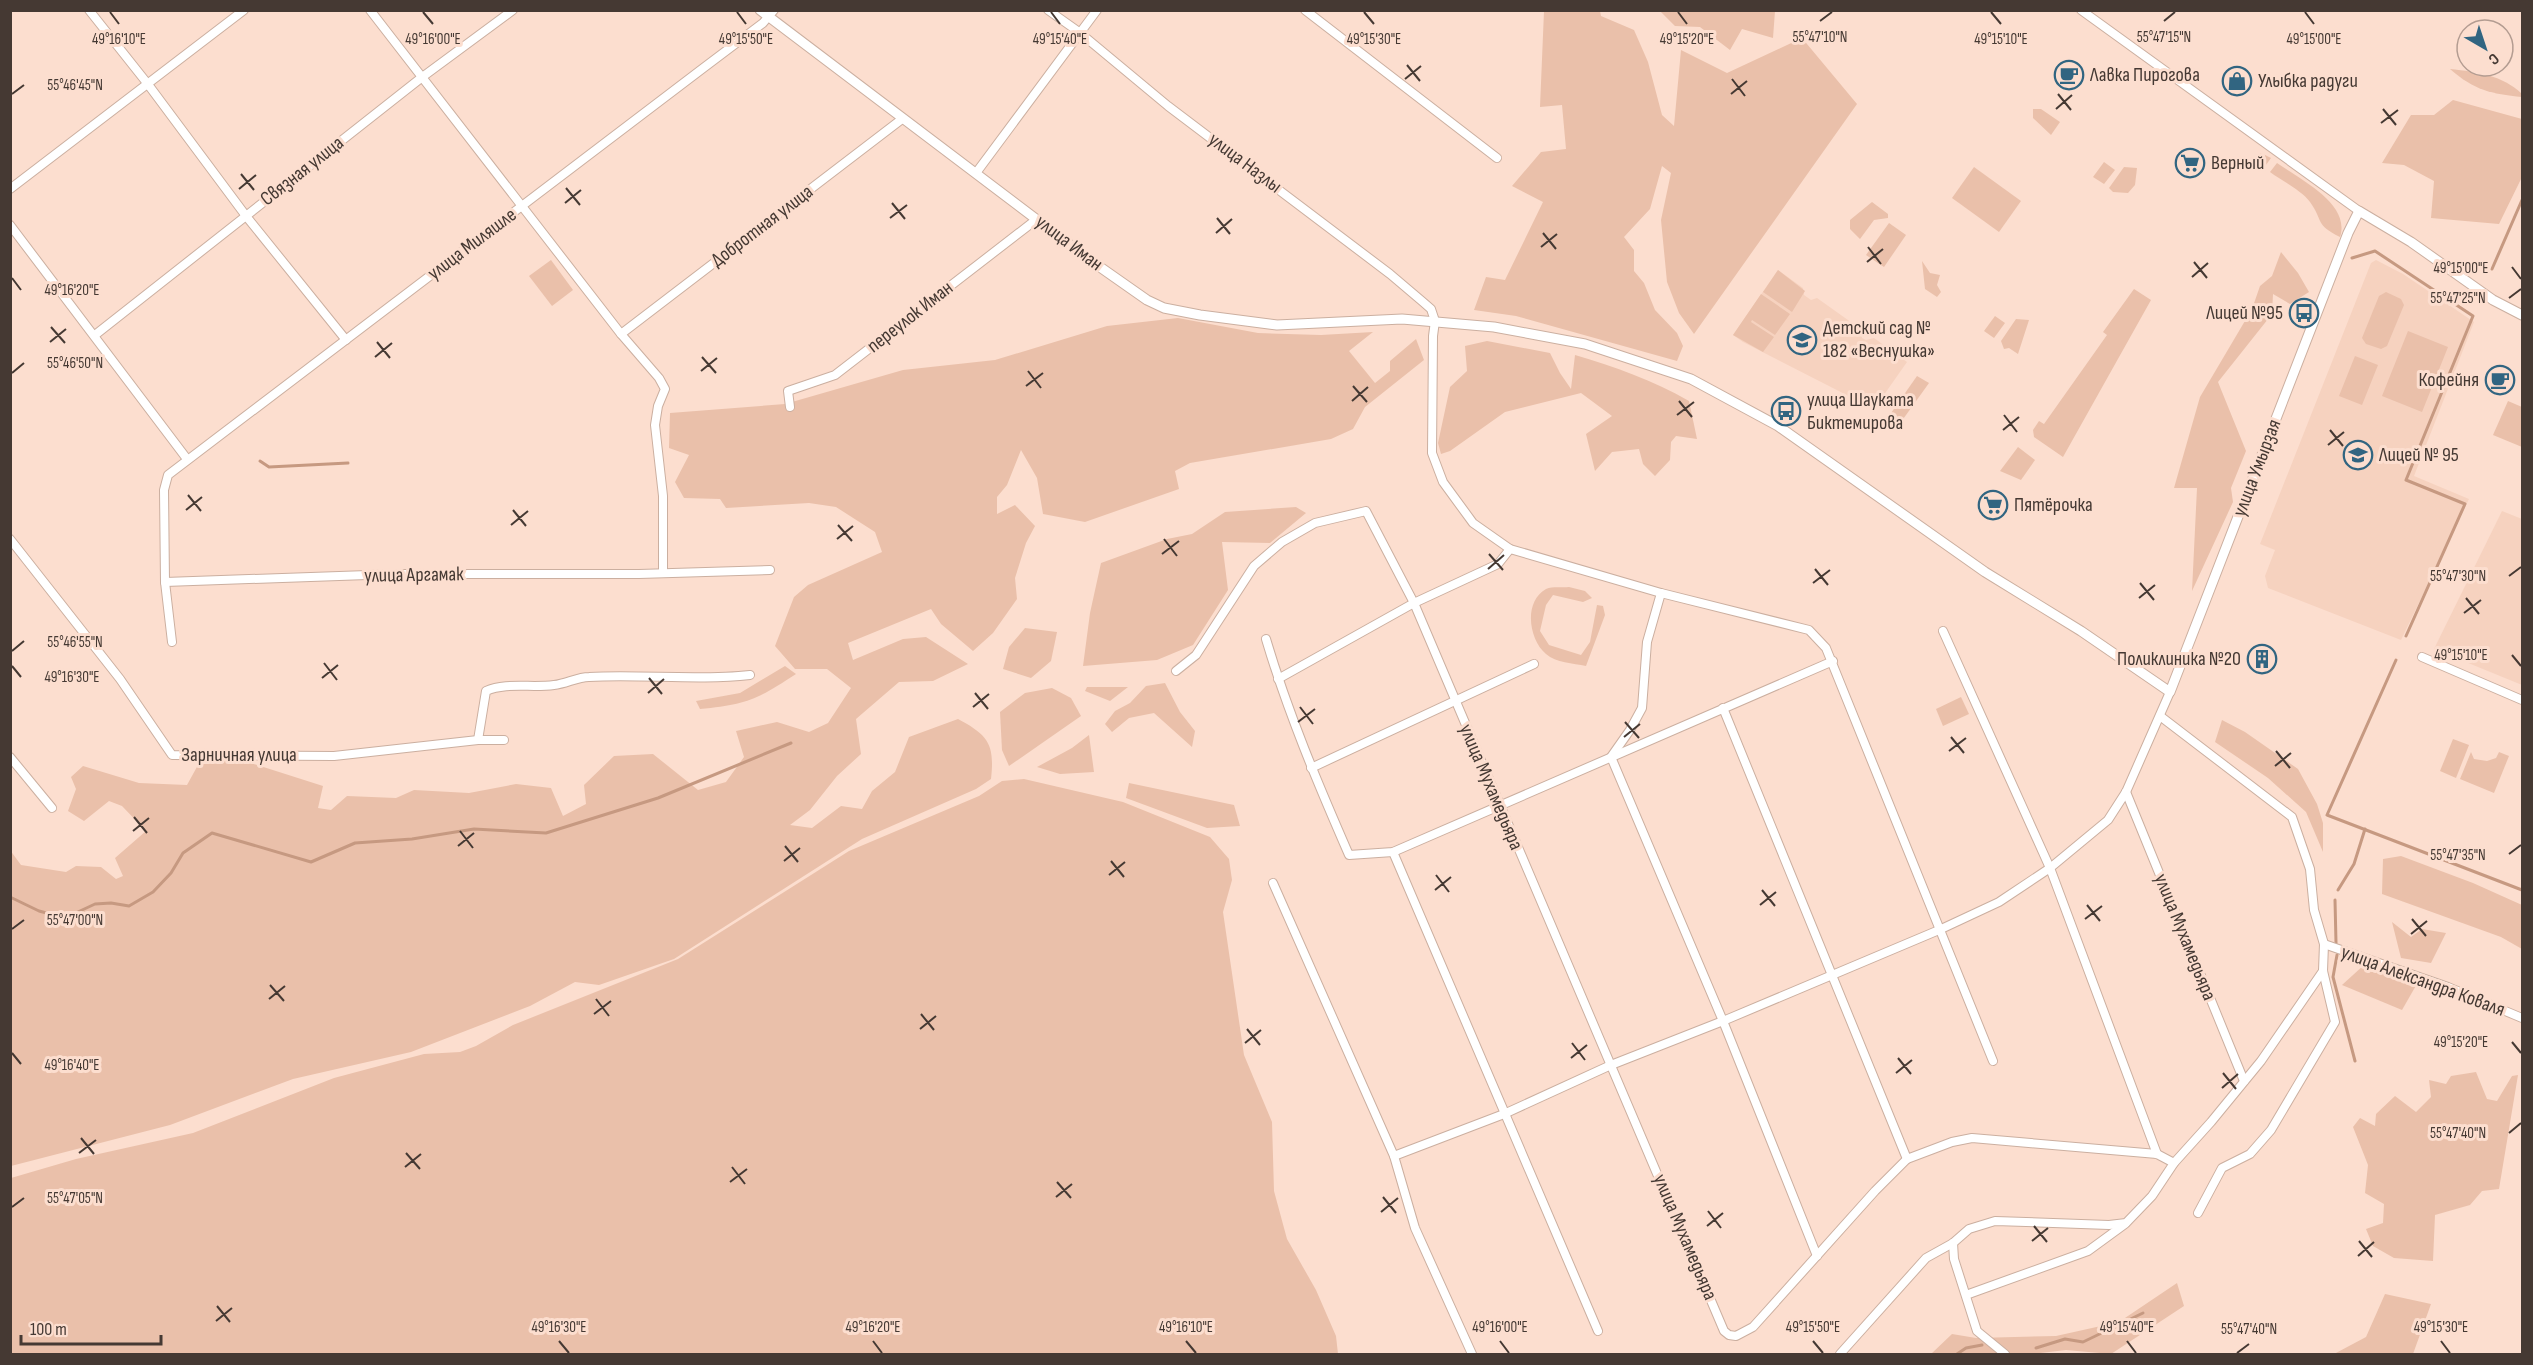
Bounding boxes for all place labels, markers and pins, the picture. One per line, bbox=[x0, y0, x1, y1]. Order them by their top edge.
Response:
cafe icon: Лавка Пирогова bbox=[2053, 59, 2085, 91]
place label: Лавка Пирогова bbox=[2089, 63, 2200, 87]
shop icon: Улыбка радуги bbox=[2221, 65, 2253, 97]
place label: Улыбка радуги bbox=[2258, 69, 2358, 93]
supermarket icon: Верный bbox=[2174, 147, 2206, 179]
place label: Верный bbox=[2211, 151, 2264, 175]
bus stop icon: Лицей №95 bbox=[2288, 297, 2320, 329]
place label: Лицей №95 bbox=[2205, 301, 2283, 325]
place label: Детский сад № 182 «Веснушка» bbox=[1823, 316, 1935, 363]
school or university icon: Детский сад № 182 «Веснушка» bbox=[1786, 324, 1818, 356]
cafe icon: Кофейня bbox=[2484, 364, 2516, 396]
place label: Кофейня bbox=[2418, 368, 2479, 392]
place label: улица Шауката Биктемирова bbox=[1807, 388, 1914, 435]
bus stop icon: улица Шауката Биктемирова bbox=[1770, 395, 1802, 427]
school or university icon: Лицей № 95 bbox=[2342, 439, 2374, 471]
place label: Лицей № 95 bbox=[2378, 443, 2459, 467]
supermarket icon: Пятёрочка bbox=[1977, 489, 2009, 521]
place label: Пятёрочка bbox=[2014, 493, 2093, 517]
building icon: Поликлиника №20 bbox=[2246, 643, 2278, 675]
place label: Поликлиника №20 bbox=[2117, 647, 2241, 671]

